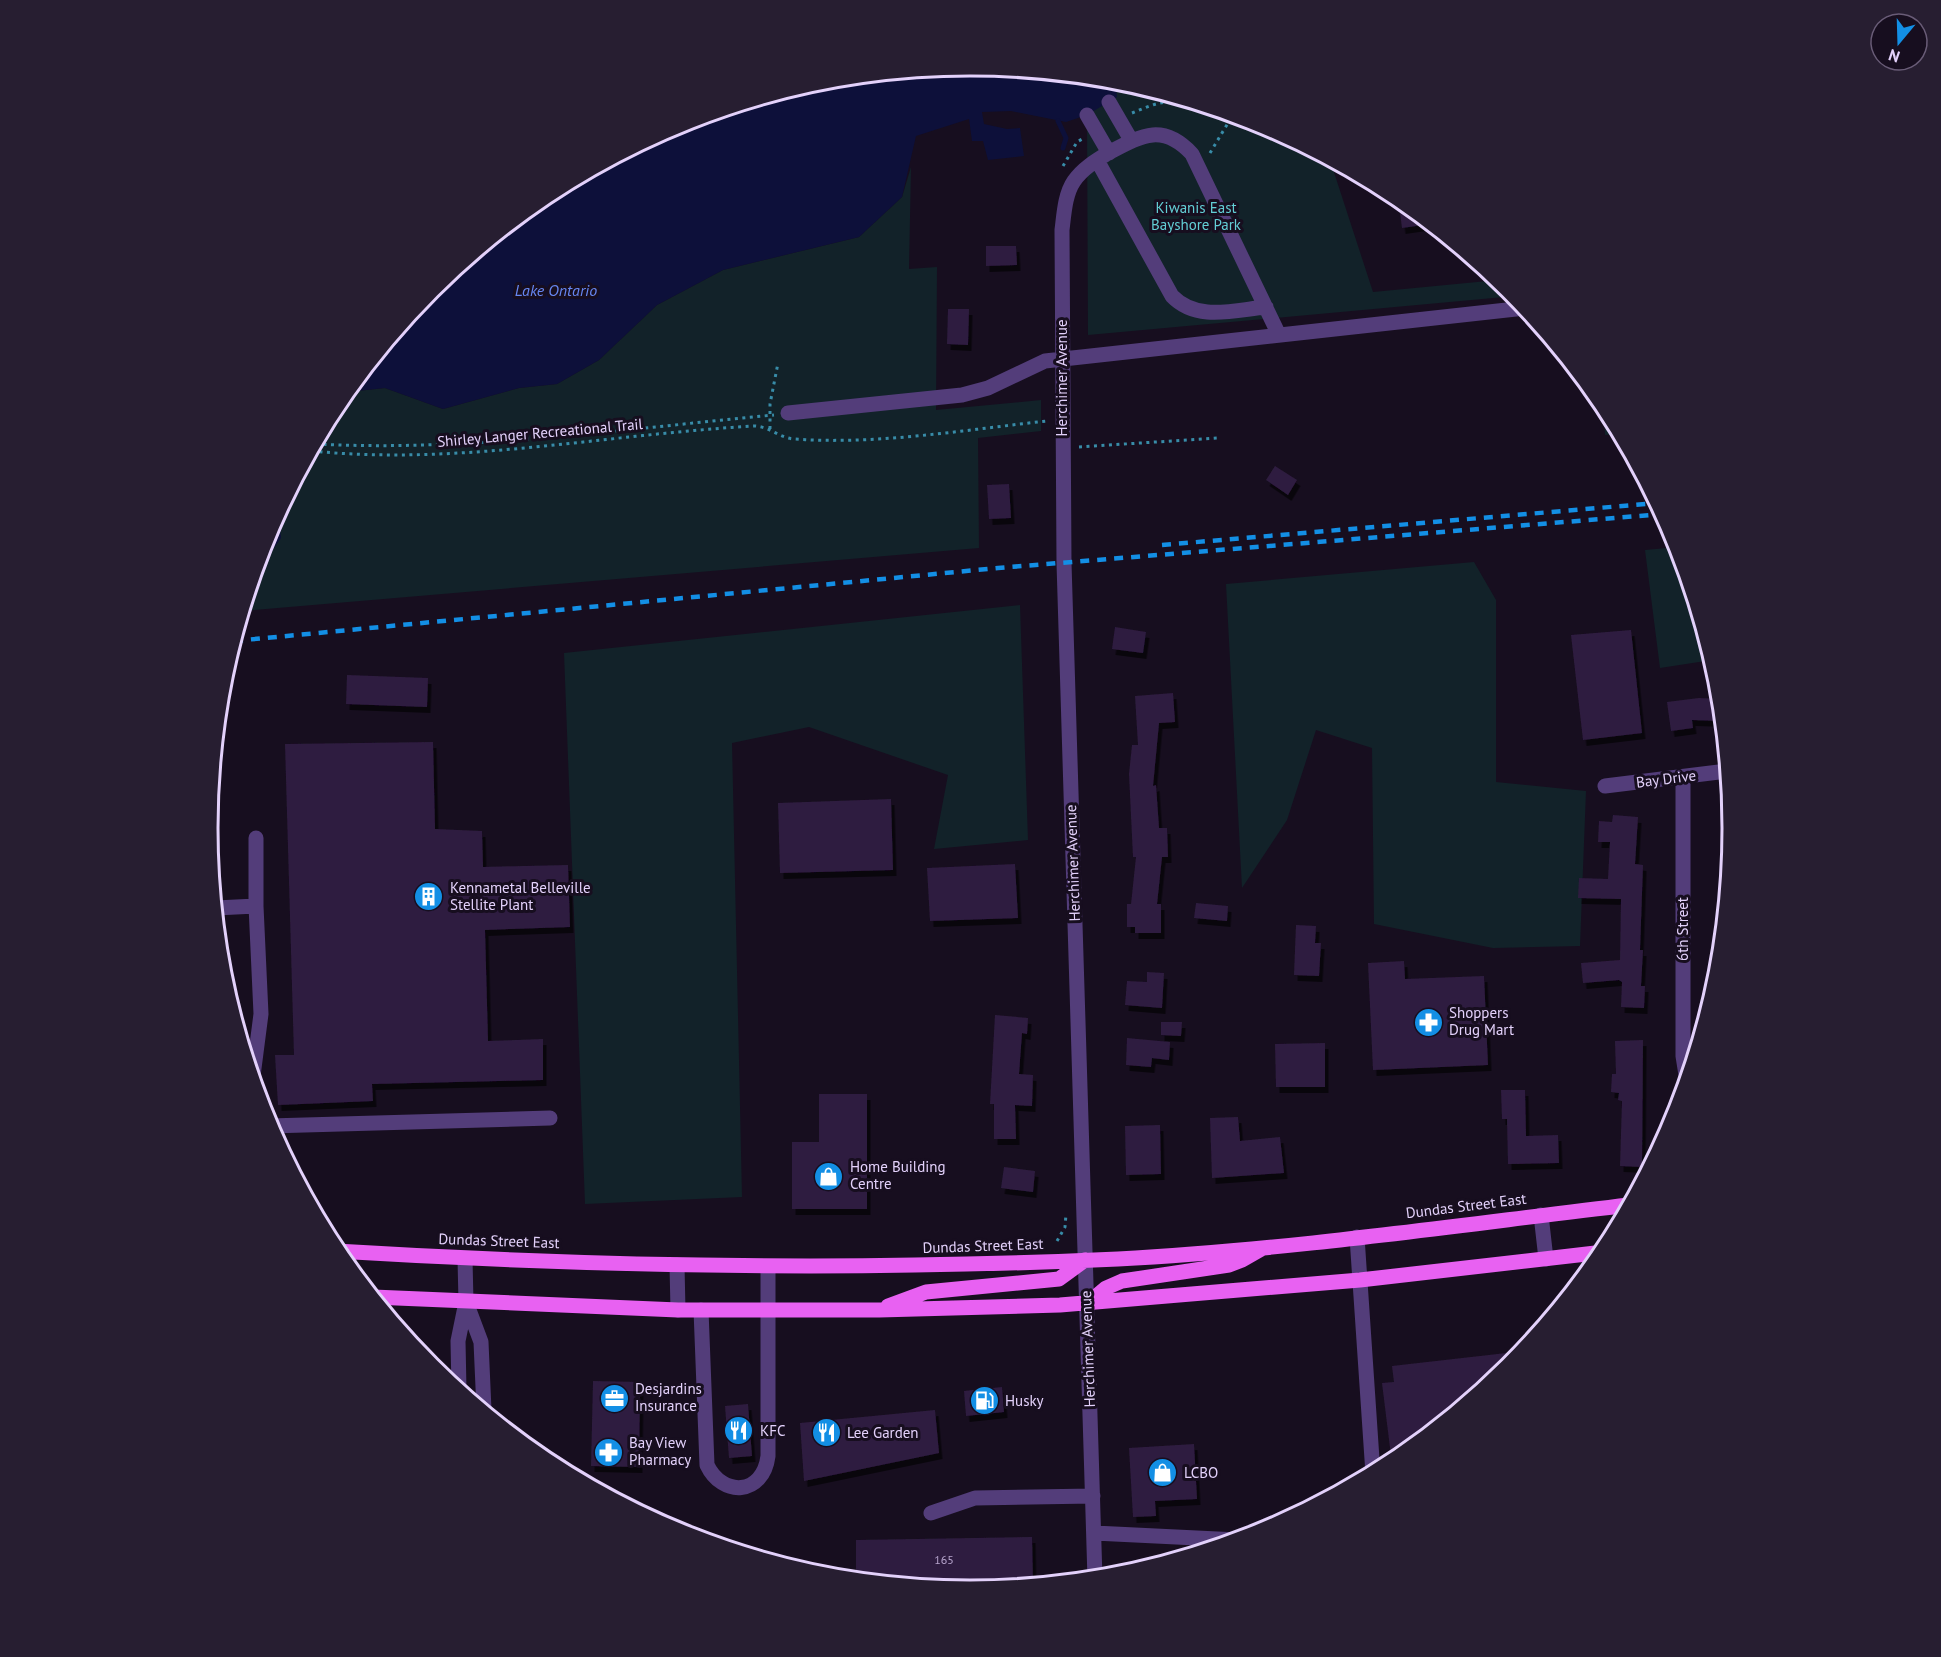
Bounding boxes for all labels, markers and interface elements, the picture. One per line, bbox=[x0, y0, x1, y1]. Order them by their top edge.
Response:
north arrow bbox=[1869, 12, 1929, 72]
text: N bbox=[1886, 45, 1902, 67]
park label: Kiwanis East Bayshore Park bbox=[1151, 198, 1242, 234]
water label: Lake Ontario bbox=[515, 280, 597, 300]
street label: Herchimer Avenue bbox=[1052, 319, 1071, 437]
street label: Shirley Langer Recreational Trail bbox=[436, 414, 644, 451]
street label: Bay Drive bbox=[1635, 765, 1697, 792]
street label: Herchimer Avenue bbox=[1061, 804, 1084, 922]
place label: Kennametal Belleville Stellite Plant bbox=[450, 878, 591, 914]
building icon: Kennametal Belleville Stellite Plant bbox=[413, 881, 445, 913]
street label: 6th Street bbox=[1673, 897, 1692, 961]
place label: Shoppers Drug Mart bbox=[1449, 1003, 1514, 1039]
pharmacy icon: Shoppers Drug Mart bbox=[1412, 1006, 1444, 1038]
place label: Home Building Centre bbox=[850, 1157, 946, 1193]
shop icon: Home Building Centre bbox=[813, 1160, 845, 1192]
street label: Dundas Street East bbox=[1405, 1189, 1527, 1222]
street label: Dundas Street East bbox=[438, 1229, 560, 1252]
street label: Dundas Street East bbox=[922, 1234, 1044, 1257]
street label: Herchimer Avenue bbox=[1076, 1290, 1099, 1408]
place label: Desjardins Insurance bbox=[635, 1379, 702, 1415]
office icon: Desjardins Insurance bbox=[598, 1382, 630, 1414]
fuel station icon: Husky bbox=[968, 1385, 1000, 1417]
place label: Husky bbox=[1005, 1391, 1044, 1410]
restaurant icon: KFC bbox=[723, 1415, 755, 1447]
restaurant icon: Lee Garden bbox=[810, 1417, 842, 1449]
place label: KFC bbox=[760, 1421, 785, 1440]
place label: Lee Garden bbox=[847, 1423, 919, 1442]
place label: Bay View Pharmacy bbox=[629, 1433, 691, 1469]
pharmacy icon: Bay View Pharmacy bbox=[592, 1436, 624, 1468]
shop icon: LCBO bbox=[1147, 1457, 1179, 1489]
place label: LCBO bbox=[1184, 1463, 1218, 1482]
house number: 165 bbox=[934, 1552, 954, 1567]

